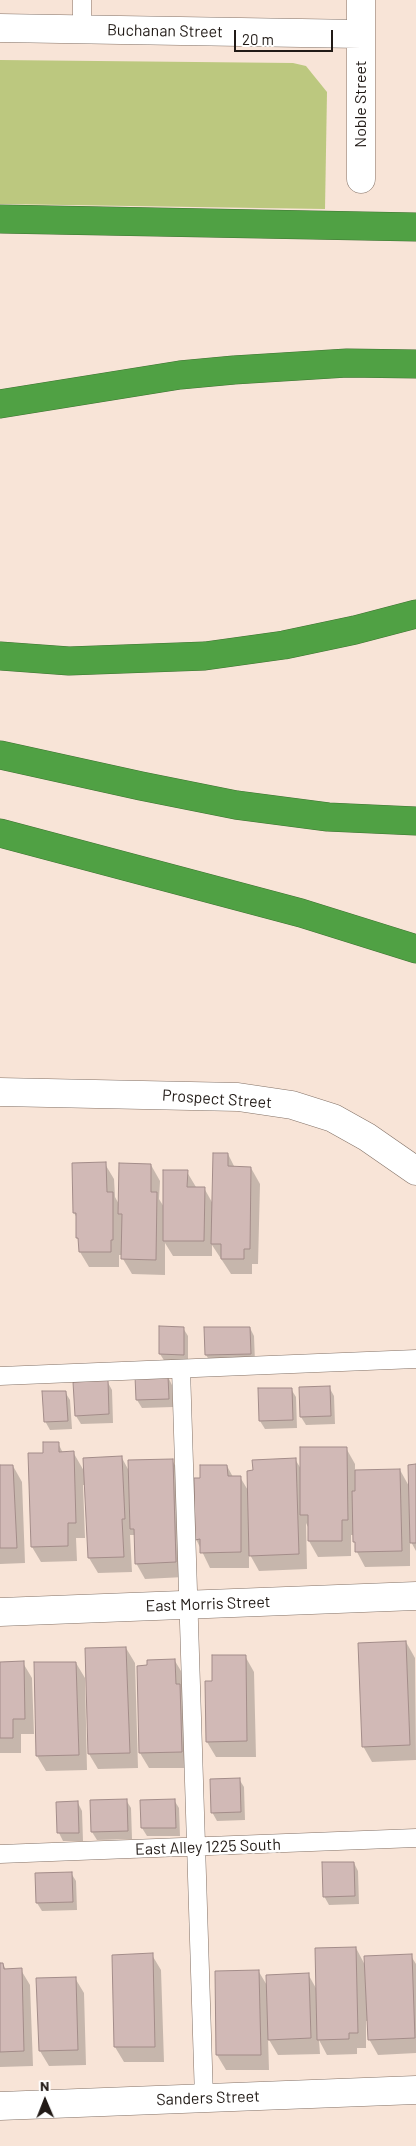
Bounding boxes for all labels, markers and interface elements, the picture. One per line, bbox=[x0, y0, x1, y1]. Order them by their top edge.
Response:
street label: Buchanan Street bbox=[107, 20, 223, 42]
scale bar bbox=[236, 20, 335, 52]
text: 20 m bbox=[242, 30, 274, 48]
street label: Noble Street bbox=[351, 60, 371, 148]
street label: Prospect Street bbox=[162, 1086, 272, 1112]
street label: East Morris Street bbox=[145, 1592, 271, 1616]
street label: East Alley 1225 South bbox=[135, 1835, 281, 1859]
north arrow bbox=[20, 2076, 70, 2126]
text: N bbox=[40, 2077, 50, 2094]
street label: Sanders Street bbox=[156, 2087, 260, 2109]

